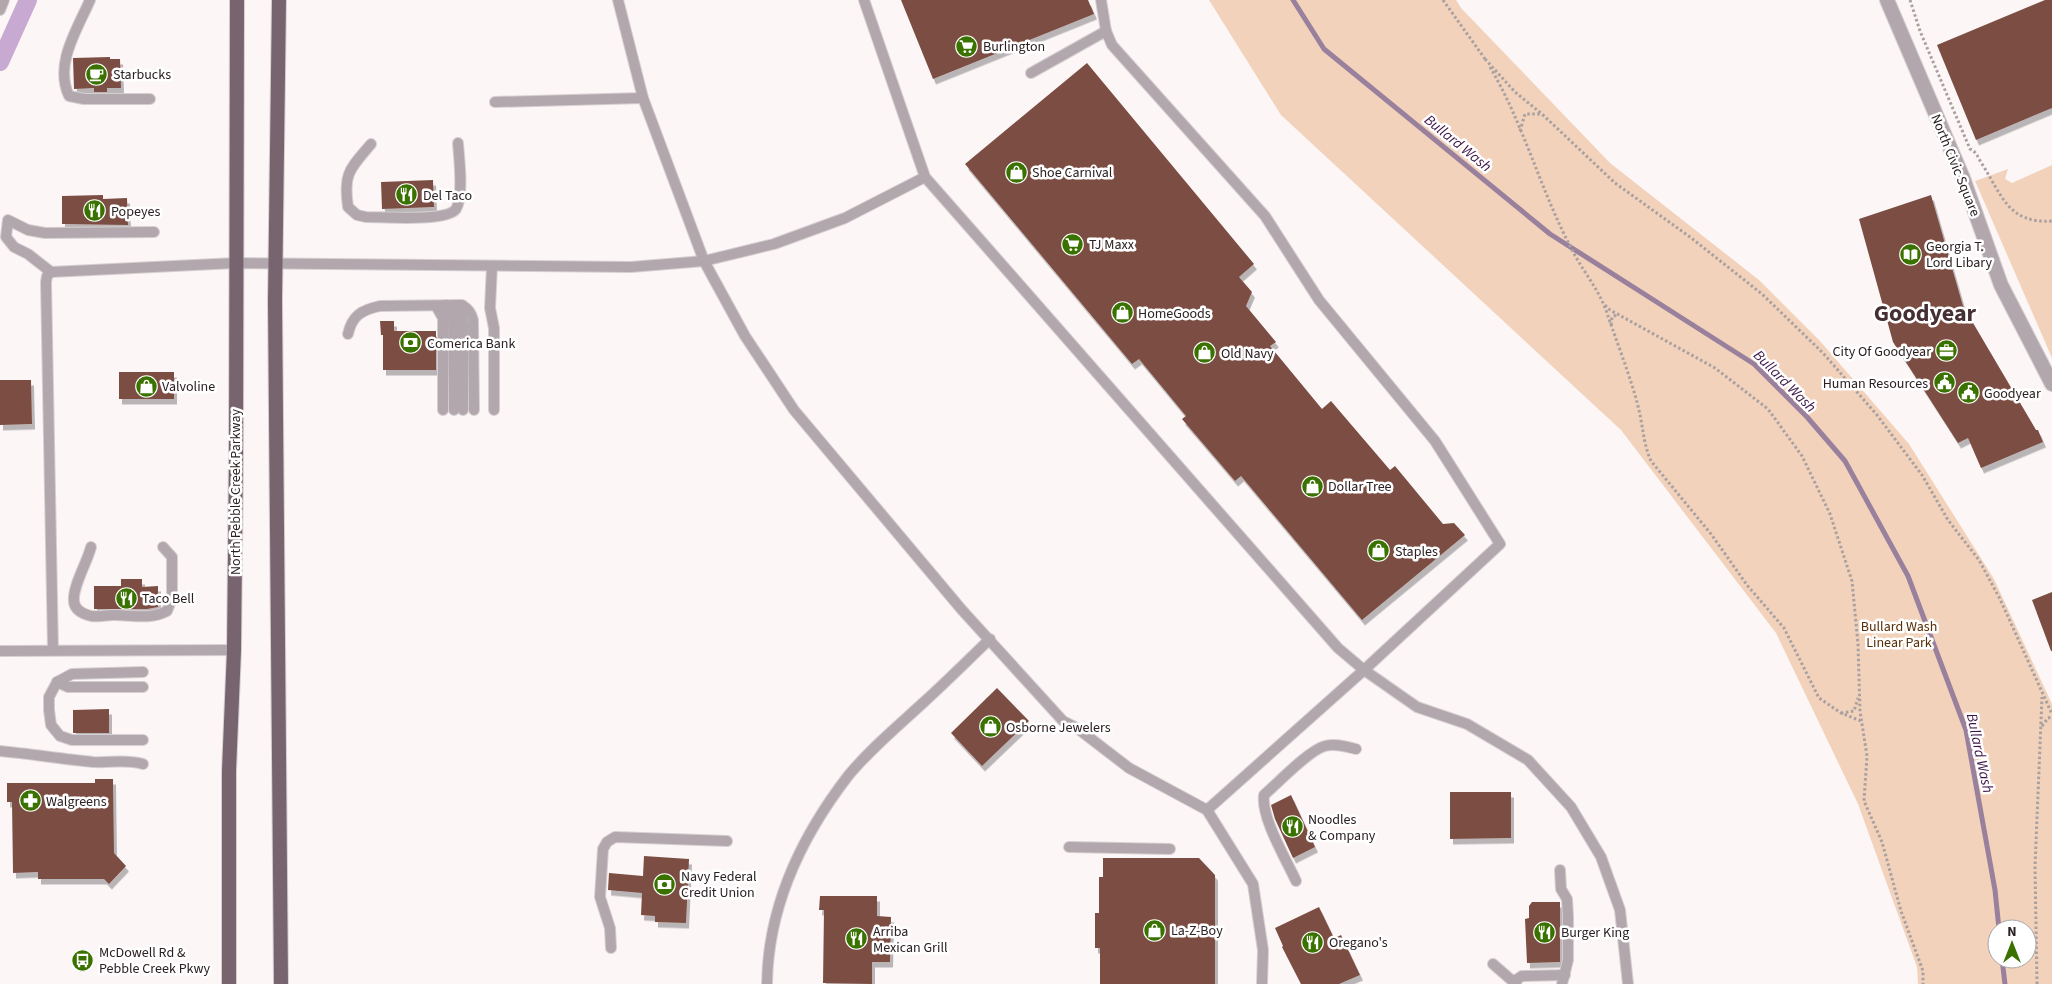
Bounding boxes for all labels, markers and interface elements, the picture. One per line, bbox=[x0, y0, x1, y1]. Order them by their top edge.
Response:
supermarket icon: Burlington bbox=[955, 34, 979, 58]
place label: Burlington bbox=[983, 37, 1045, 57]
cafe icon: Starbucks bbox=[85, 62, 109, 86]
place label: Starbucks bbox=[113, 65, 171, 85]
water label: Bullard Wash bbox=[1420, 110, 1496, 177]
street label: North Civic Square bbox=[1925, 111, 1985, 220]
shop icon: Shoe Carnival bbox=[1004, 160, 1028, 184]
place label: Shoe Carnival bbox=[1032, 163, 1113, 183]
restaurant icon: Del Taco bbox=[395, 183, 419, 207]
place label: Del Taco bbox=[423, 186, 472, 206]
restaurant icon: Popeyes bbox=[83, 199, 107, 223]
place label: Popeyes bbox=[111, 202, 160, 222]
supermarket icon: TJ Maxx bbox=[1061, 232, 1085, 256]
place label: TJ Maxx bbox=[1089, 235, 1135, 255]
place label: Georgia T. Lord Libary bbox=[1926, 237, 1993, 273]
library icon: Georgia T. Lord Libary bbox=[1898, 242, 1922, 266]
district label: Goodyear bbox=[1874, 296, 1977, 331]
shop icon: HomeGoods bbox=[1110, 301, 1134, 325]
place label: HomeGoods bbox=[1138, 304, 1211, 324]
bank icon: Comerica Bank bbox=[399, 331, 423, 355]
place label: Comerica Bank bbox=[427, 334, 515, 354]
office icon: City Of Goodyear bbox=[1935, 339, 1959, 363]
shop icon: Old Navy bbox=[1193, 341, 1217, 365]
place label: City Of Goodyear bbox=[1833, 342, 1931, 362]
place label: Old Navy bbox=[1221, 344, 1274, 364]
water label: Bullard Wash bbox=[1749, 345, 1821, 418]
public building icon: Human Resources bbox=[1932, 371, 1956, 395]
shop icon: Valvoline bbox=[134, 374, 158, 398]
place label: Human Resources bbox=[1823, 374, 1928, 394]
place label: Valvoline bbox=[162, 377, 215, 397]
public building icon: Goodyear bbox=[1956, 381, 1980, 405]
place label: Goodyear bbox=[1984, 384, 2041, 404]
street label: North Pebble Creek Parkway bbox=[226, 409, 246, 575]
shop icon: Dollar Tree bbox=[1300, 474, 1324, 498]
place label: Dollar Tree bbox=[1328, 477, 1392, 497]
shop icon: Staples bbox=[1367, 539, 1391, 563]
place label: Staples bbox=[1395, 542, 1438, 562]
restaurant icon: Taco Bell bbox=[114, 586, 138, 610]
place label: Taco Bell bbox=[142, 589, 195, 609]
park label: Bullard Wash Linear Park bbox=[1861, 617, 1937, 653]
water label: Bullard Wash bbox=[1961, 711, 1998, 795]
shop icon: Osborne Jewelers bbox=[978, 715, 1002, 739]
place label: Osborne Jewelers bbox=[1006, 718, 1111, 738]
pharmacy icon: Walgreens bbox=[18, 789, 42, 813]
place label: Walgreens bbox=[46, 792, 107, 812]
place label: Noodles & Company bbox=[1308, 810, 1376, 846]
restaurant icon: Noodles & Company bbox=[1280, 815, 1304, 839]
place label: Navy Federal Credit Union bbox=[681, 867, 757, 903]
bank icon: Navy Federal Credit Union bbox=[653, 872, 677, 896]
shop icon: La-Z-Boy bbox=[1143, 918, 1167, 942]
north arrow bbox=[1987, 919, 2037, 969]
restaurant icon: Burger King bbox=[1533, 920, 1557, 944]
place label: La-Z-Boy bbox=[1171, 921, 1223, 941]
place label: Arriba Mexican Grill bbox=[873, 922, 948, 958]
text: N bbox=[2007, 922, 2017, 942]
place label: Burger King bbox=[1561, 923, 1629, 943]
restaurant icon: Arriba Mexican Grill bbox=[845, 927, 869, 951]
restaurant icon: Oregano's bbox=[1301, 930, 1325, 954]
place label: Oregano's bbox=[1329, 933, 1388, 953]
place label: McDowell Rd & Pebble Creek Pkwy bbox=[99, 943, 211, 979]
bus stop icon: McDowell Rd & Pebble Creek Pkwy bbox=[71, 948, 95, 972]

